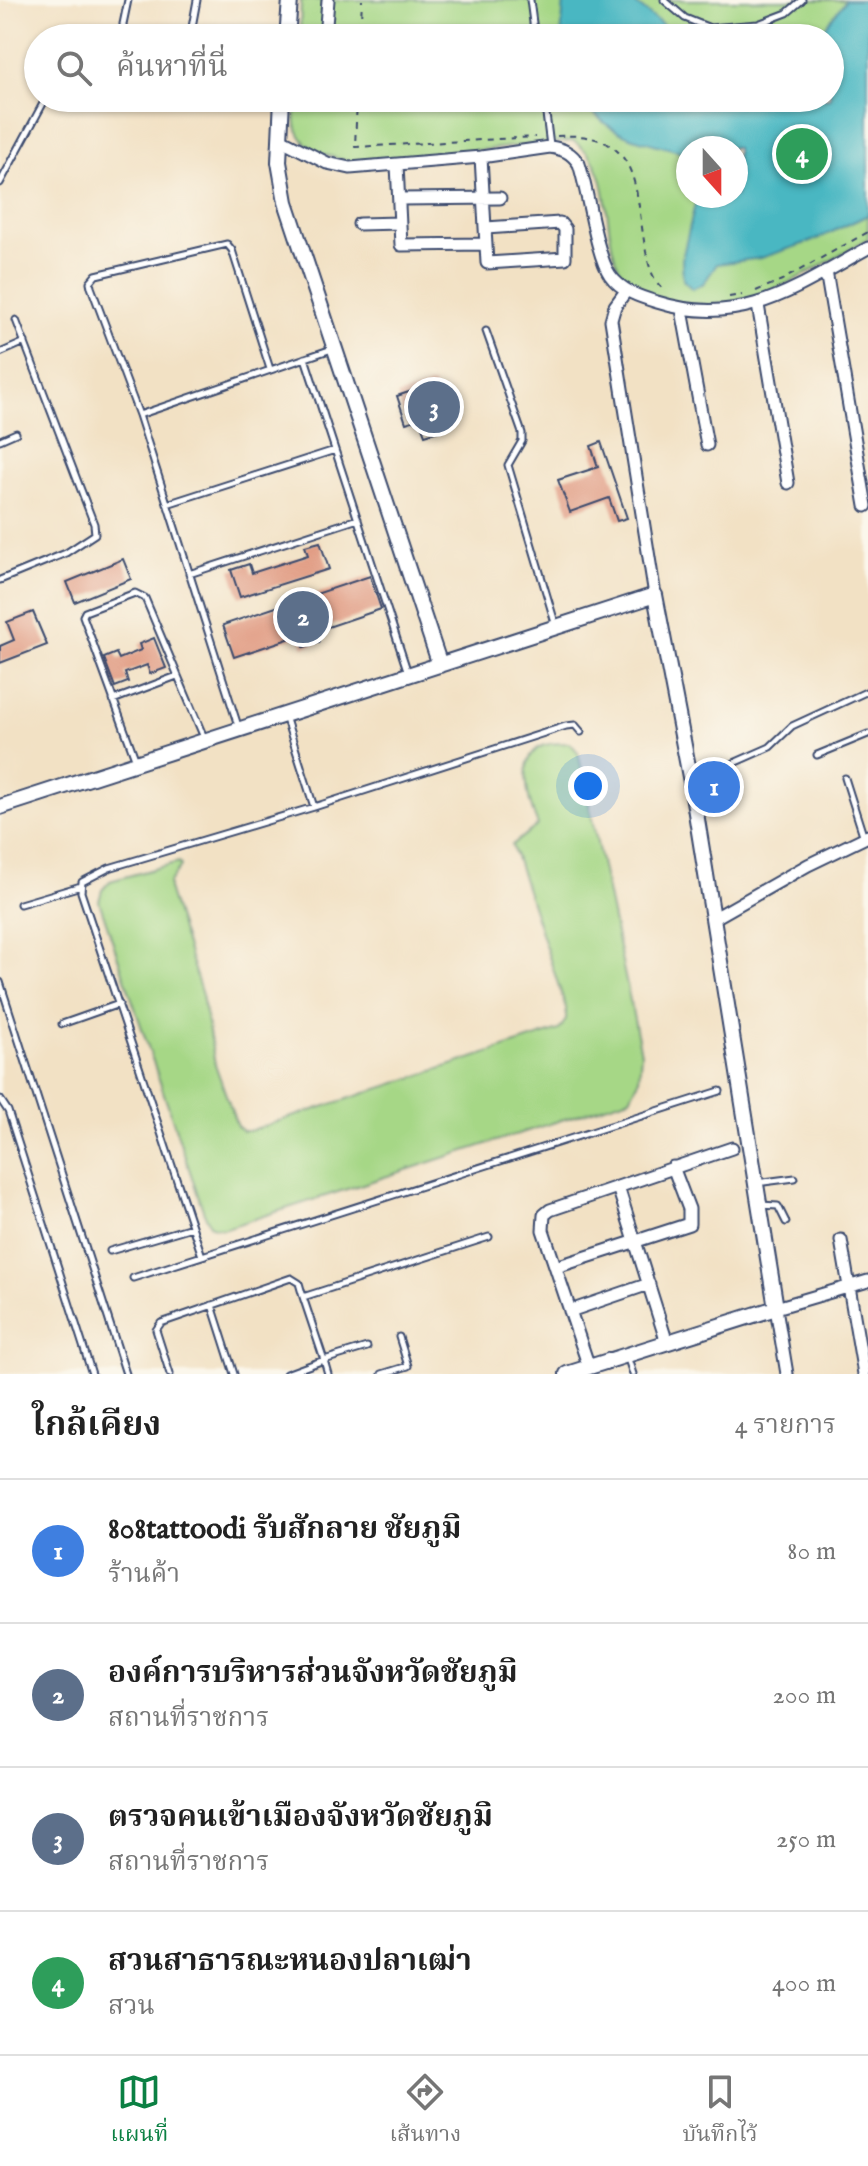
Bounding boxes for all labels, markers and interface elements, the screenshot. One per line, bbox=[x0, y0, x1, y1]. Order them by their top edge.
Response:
search box bbox=[24, 24, 844, 112]
icon: search bbox=[52, 46, 96, 90]
text: ค้นหาที่นี่ bbox=[116, 49, 228, 87]
pin: 4 bbox=[776, 124, 828, 184]
north arrow bbox=[676, 136, 748, 208]
pin: 3 bbox=[408, 377, 460, 437]
pin: 2 bbox=[277, 587, 329, 647]
pin: 1 bbox=[688, 757, 740, 817]
your location bbox=[568, 766, 608, 806]
text: ใกล้เคียง bbox=[32, 1404, 161, 1447]
text: 4 รายการ bbox=[735, 1409, 836, 1442]
text: 808tattoodi รับสักลาย ชัยภูมิ bbox=[108, 1511, 461, 1549]
text: 1 bbox=[53, 1535, 63, 1568]
text: 80 m bbox=[787, 1535, 836, 1568]
text: ร้านค้า bbox=[108, 1558, 180, 1591]
text: องค์การบริหารส่วนจังหวัดชัยภูมิ bbox=[108, 1655, 518, 1693]
text: 2 bbox=[52, 1679, 64, 1712]
text: 200 m bbox=[772, 1679, 836, 1712]
text: สถานที่ราชการ bbox=[108, 1702, 269, 1735]
text: ตรวจคนเข้าเมืองจังหวัดชัยภูมิ bbox=[108, 1799, 493, 1837]
text: 3 bbox=[53, 1823, 63, 1856]
text: 250 m bbox=[776, 1823, 836, 1856]
text: สถานที่ราชการ bbox=[108, 1846, 269, 1879]
text: สวนสาธารณะหนองปลาเฒ่า bbox=[108, 1943, 472, 1981]
text: 4 bbox=[52, 1967, 64, 2000]
text: 400 m bbox=[772, 1967, 836, 2000]
text: สวน bbox=[108, 1990, 155, 2023]
tab: แผนที่ bbox=[111, 2070, 168, 2153]
tab: เส้นทาง bbox=[389, 2070, 461, 2153]
tab: บันทึกไว้ bbox=[682, 2070, 757, 2153]

